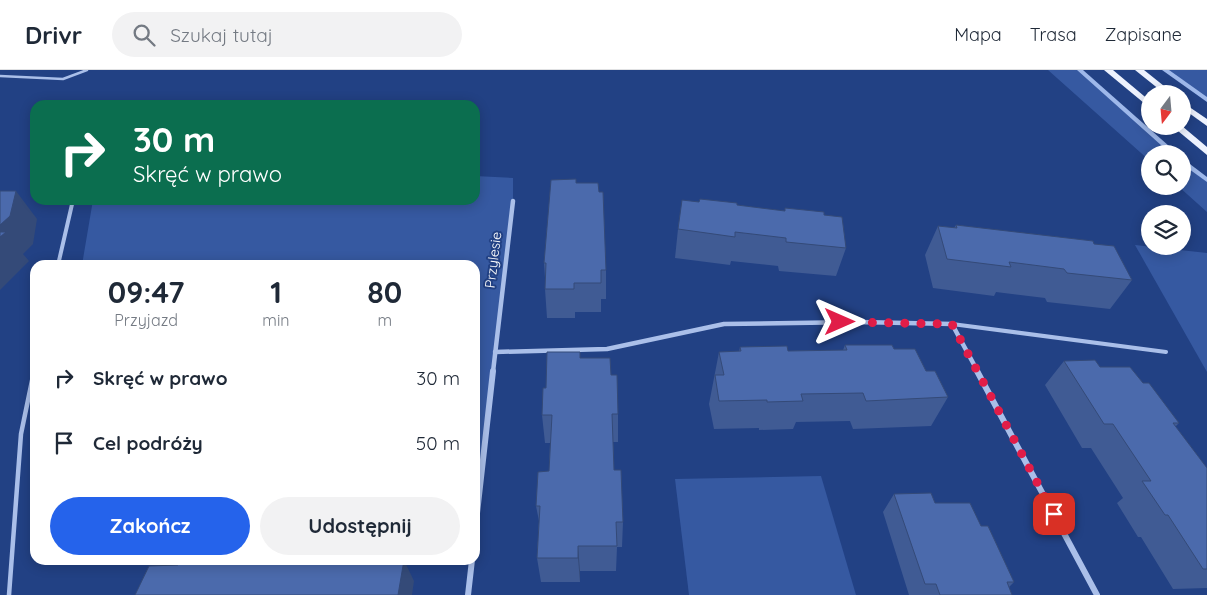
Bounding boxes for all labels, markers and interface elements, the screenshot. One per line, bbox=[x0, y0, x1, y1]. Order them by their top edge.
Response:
search box bbox=[112, 12, 462, 57]
text: Drivr bbox=[25, 20, 82, 50]
icon: search bbox=[130, 21, 158, 49]
text: Szukaj tutaj bbox=[170, 23, 273, 47]
text: Mapa bbox=[954, 23, 1002, 46]
text: Trasa bbox=[1030, 23, 1077, 46]
text: Zapisane bbox=[1105, 23, 1182, 46]
north arrow bbox=[1141, 85, 1191, 135]
map controls bbox=[1141, 85, 1191, 255]
text: 30 m bbox=[133, 117, 215, 161]
icon: right bbox=[50, 120, 115, 185]
button: search bbox=[1141, 145, 1191, 195]
text: Skręć w prawo bbox=[133, 160, 282, 188]
button: layers bbox=[1141, 205, 1191, 255]
street label: Przylesie bbox=[481, 231, 505, 289]
text: 09:47 bbox=[108, 273, 185, 311]
text: 1 bbox=[270, 273, 282, 311]
text: 80 bbox=[367, 273, 402, 311]
position arrow bbox=[813, 295, 865, 347]
text: Przyjazd bbox=[114, 310, 178, 330]
text: min bbox=[262, 310, 290, 330]
text: m bbox=[377, 310, 392, 330]
icon: right bbox=[50, 364, 78, 392]
text: Skręć w prawo bbox=[93, 366, 228, 390]
text: 30 m bbox=[416, 366, 460, 390]
icon: arrive bbox=[50, 429, 78, 457]
text: Cel podróży bbox=[93, 431, 203, 455]
text: 50 m bbox=[416, 431, 460, 455]
pin bbox=[1033, 493, 1075, 535]
button: Zakończ bbox=[50, 497, 250, 555]
button: Udostępnij bbox=[260, 497, 460, 555]
icon: arrive bbox=[1040, 500, 1068, 528]

